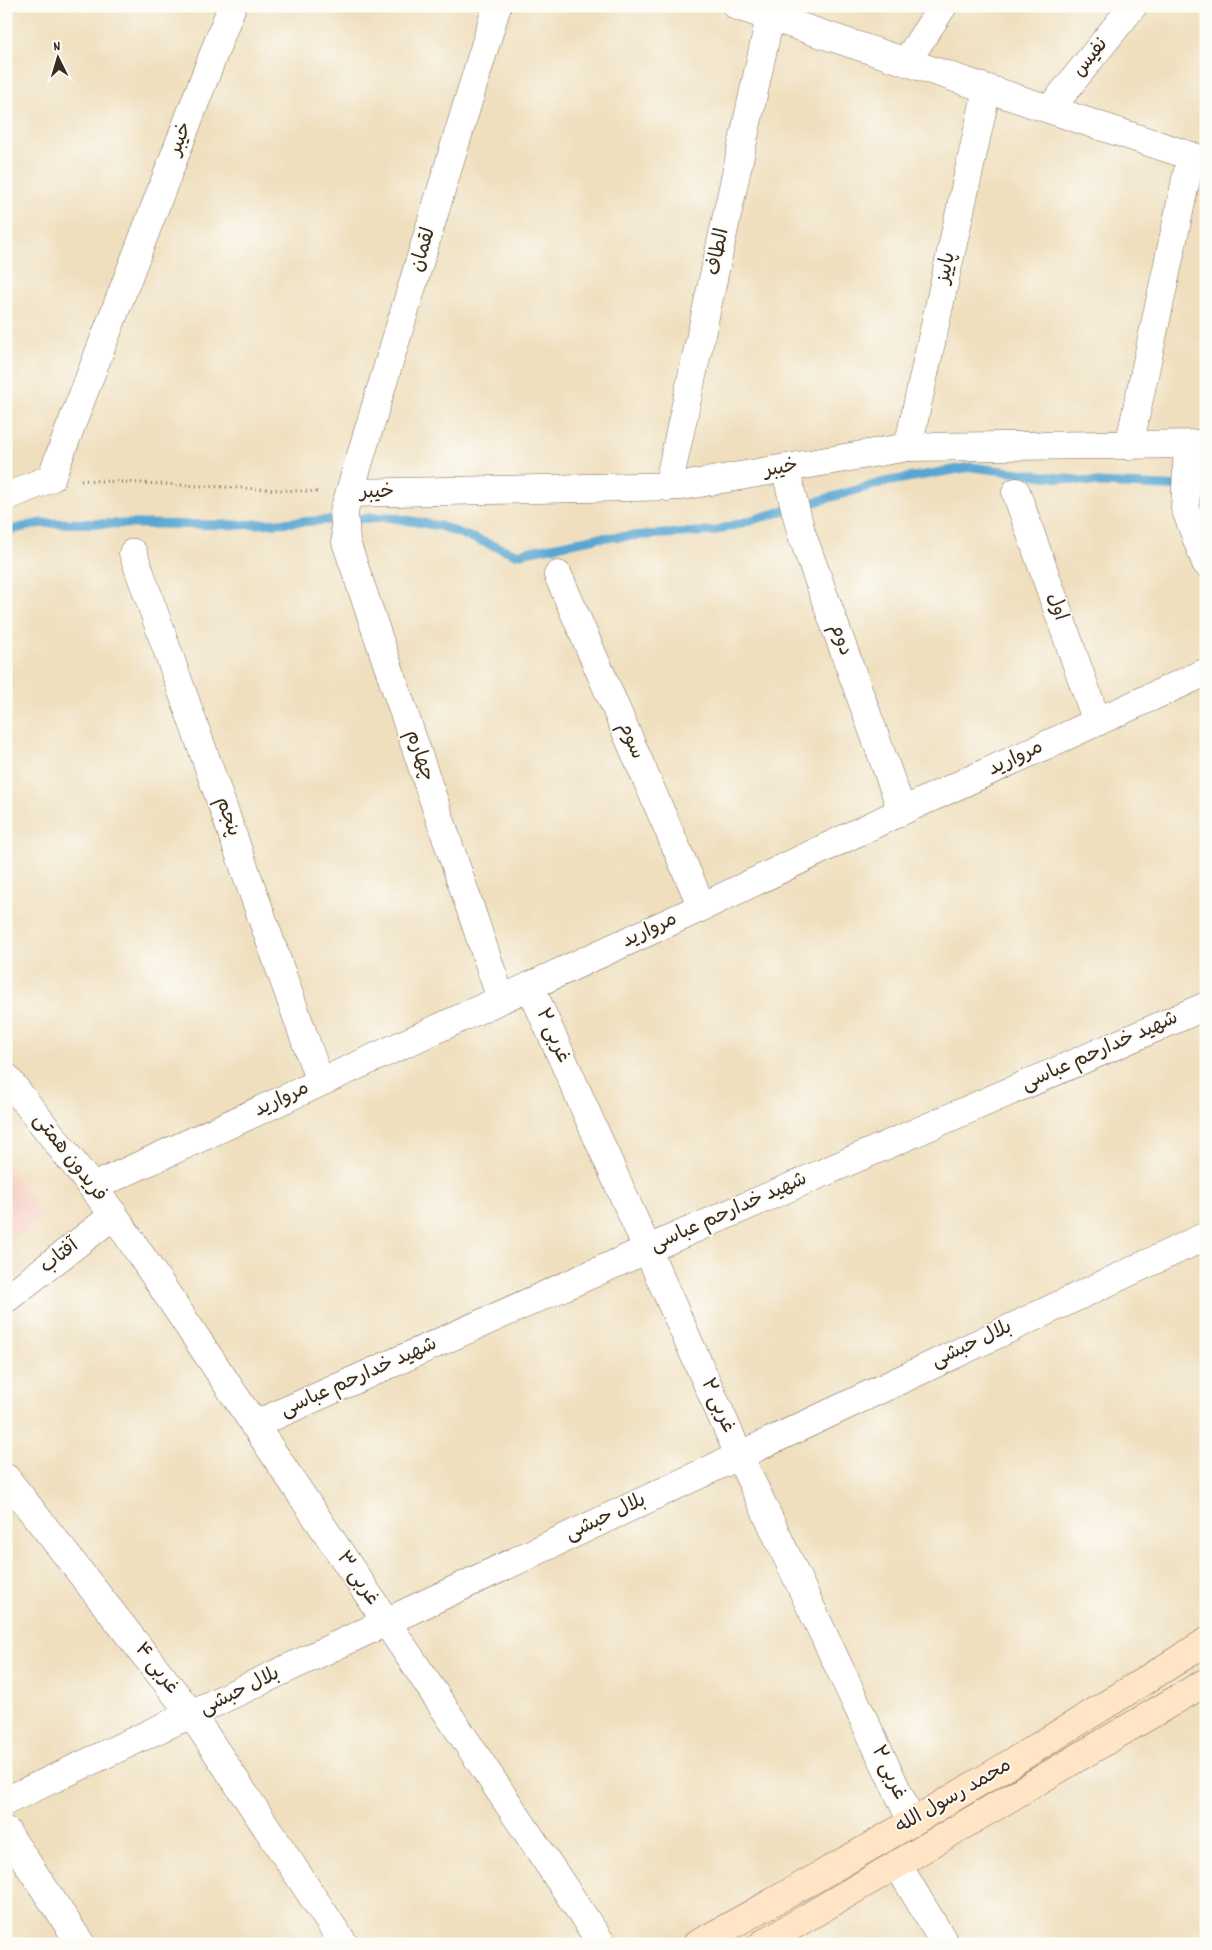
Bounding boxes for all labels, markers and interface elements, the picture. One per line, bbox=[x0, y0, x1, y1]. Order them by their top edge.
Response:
north arrow bbox=[32, 32, 82, 82]
street label: نفیس bbox=[1066, 32, 1116, 84]
text: N bbox=[53, 37, 61, 57]
street label: خیبر bbox=[161, 118, 200, 162]
street label: لقمان bbox=[404, 224, 444, 276]
street label: الطاف bbox=[700, 226, 738, 278]
street label: پاییز bbox=[930, 250, 964, 288]
street label: خیبر bbox=[760, 452, 800, 486]
street label: خیبر bbox=[358, 479, 394, 507]
street label: اول bbox=[1038, 589, 1074, 625]
street label: دوم bbox=[821, 620, 859, 660]
street label: سوم bbox=[610, 718, 650, 764]
street label: چهارم bbox=[397, 726, 441, 786]
street label: مروارید bbox=[984, 734, 1048, 784]
street label: پنجم bbox=[207, 793, 247, 841]
street label: مروارید bbox=[618, 906, 682, 956]
street label: ۲ غربی bbox=[528, 1004, 576, 1068]
street label: شهید خدارحم عباسی bbox=[1017, 1005, 1183, 1099]
street label: مروارید bbox=[250, 1075, 314, 1125]
street label: فریدون همتی bbox=[25, 1108, 113, 1208]
street label: شهید خدارحم عباسی bbox=[646, 1166, 812, 1260]
street label: آفتاب bbox=[35, 1232, 86, 1281]
street label: بلال حبشی bbox=[927, 1314, 1017, 1376]
street label: شهید خدارحم عباسی bbox=[276, 1331, 442, 1425]
street label: ۲ غربی bbox=[693, 1374, 741, 1438]
street label: بلال حبشی bbox=[561, 1487, 651, 1549]
street label: ۳ غربی bbox=[329, 1546, 385, 1612]
street label: ۴ غربی bbox=[127, 1637, 185, 1701]
street label: بلال حبشی bbox=[195, 1660, 285, 1724]
street label: ۲ غربی bbox=[863, 1741, 913, 1805]
street label: محمد رسول الله bbox=[891, 1752, 1017, 1842]

